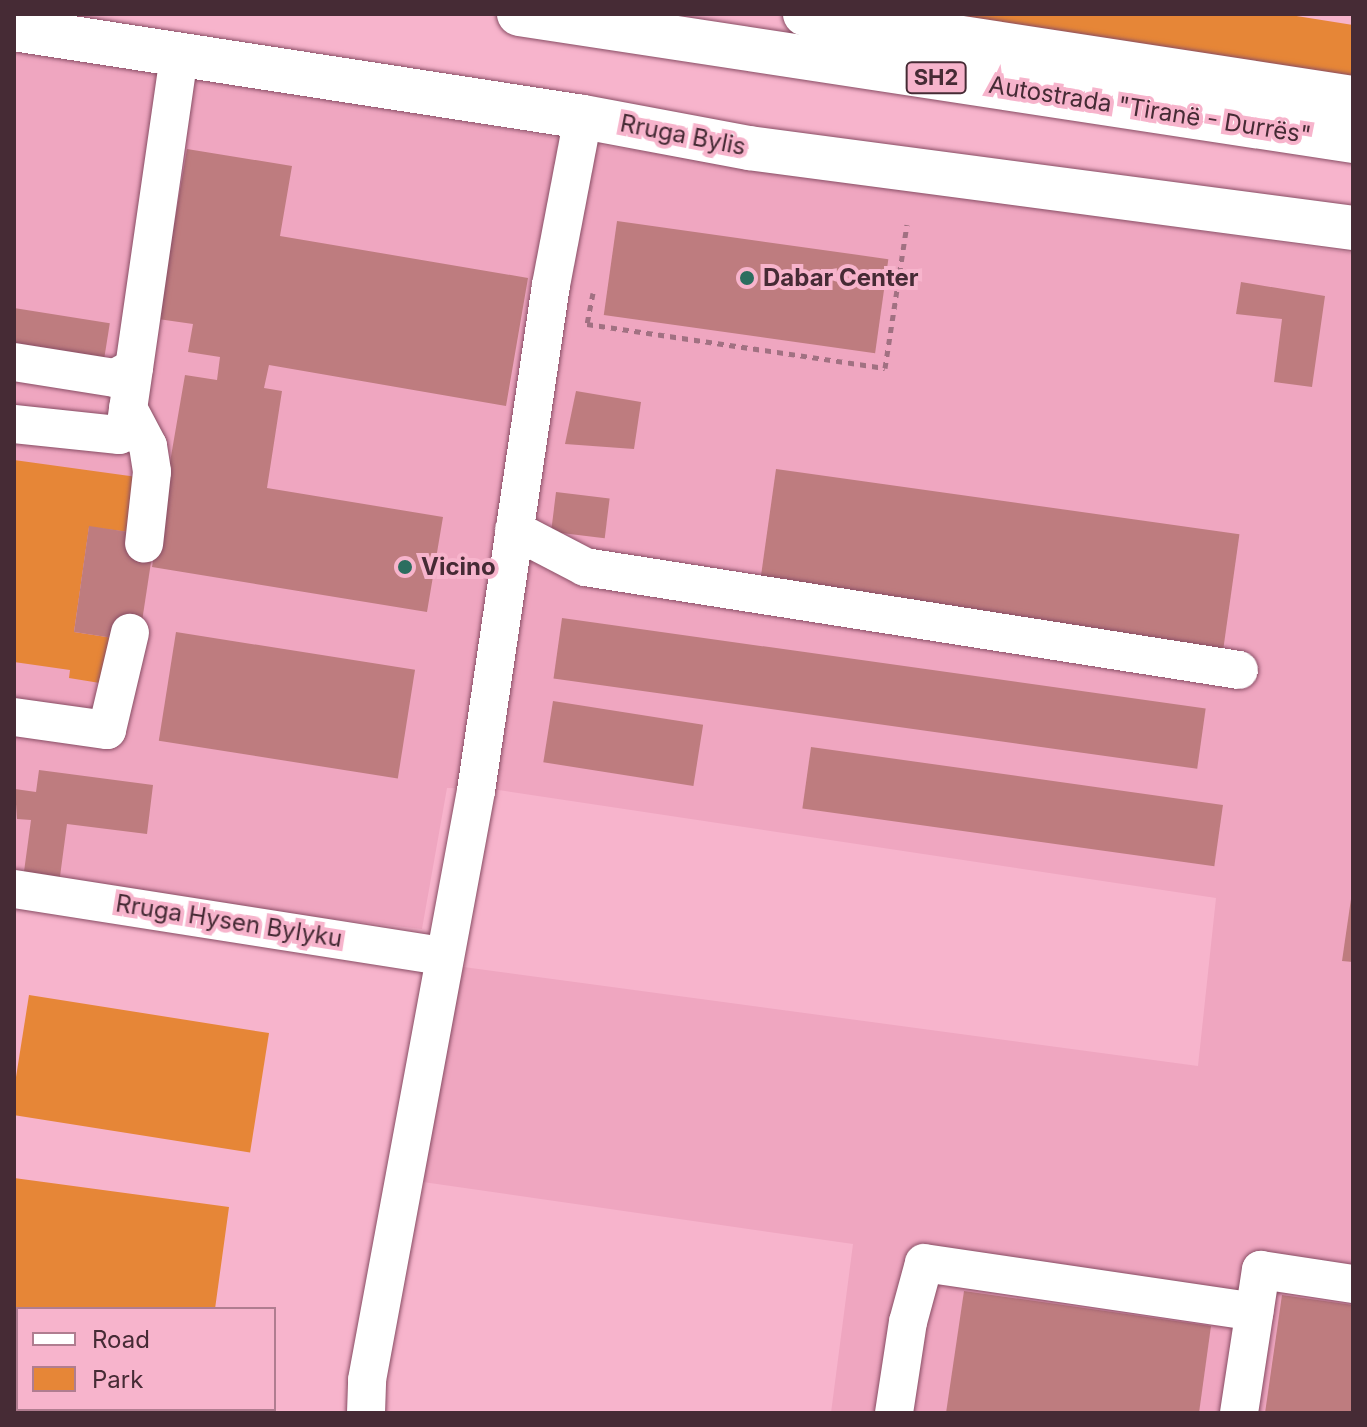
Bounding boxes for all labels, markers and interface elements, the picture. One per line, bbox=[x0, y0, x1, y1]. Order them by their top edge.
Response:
road number: SH2 bbox=[904, 60, 968, 96]
street label: Autostrada "Tiranë - Durrës" bbox=[987, 70, 1313, 150]
street label: Rruga Bylis bbox=[618, 109, 748, 161]
place label: Dabar Center bbox=[763, 264, 919, 292]
marker: Dabar Center bbox=[738, 269, 756, 287]
place label: Vicino bbox=[421, 553, 496, 581]
marker: Vicino bbox=[396, 558, 414, 576]
street label: Rruga Hysen Bylyku bbox=[114, 889, 344, 953]
legend bbox=[16, 1307, 276, 1411]
text: Road bbox=[92, 1325, 150, 1354]
text: Park bbox=[92, 1365, 143, 1394]

